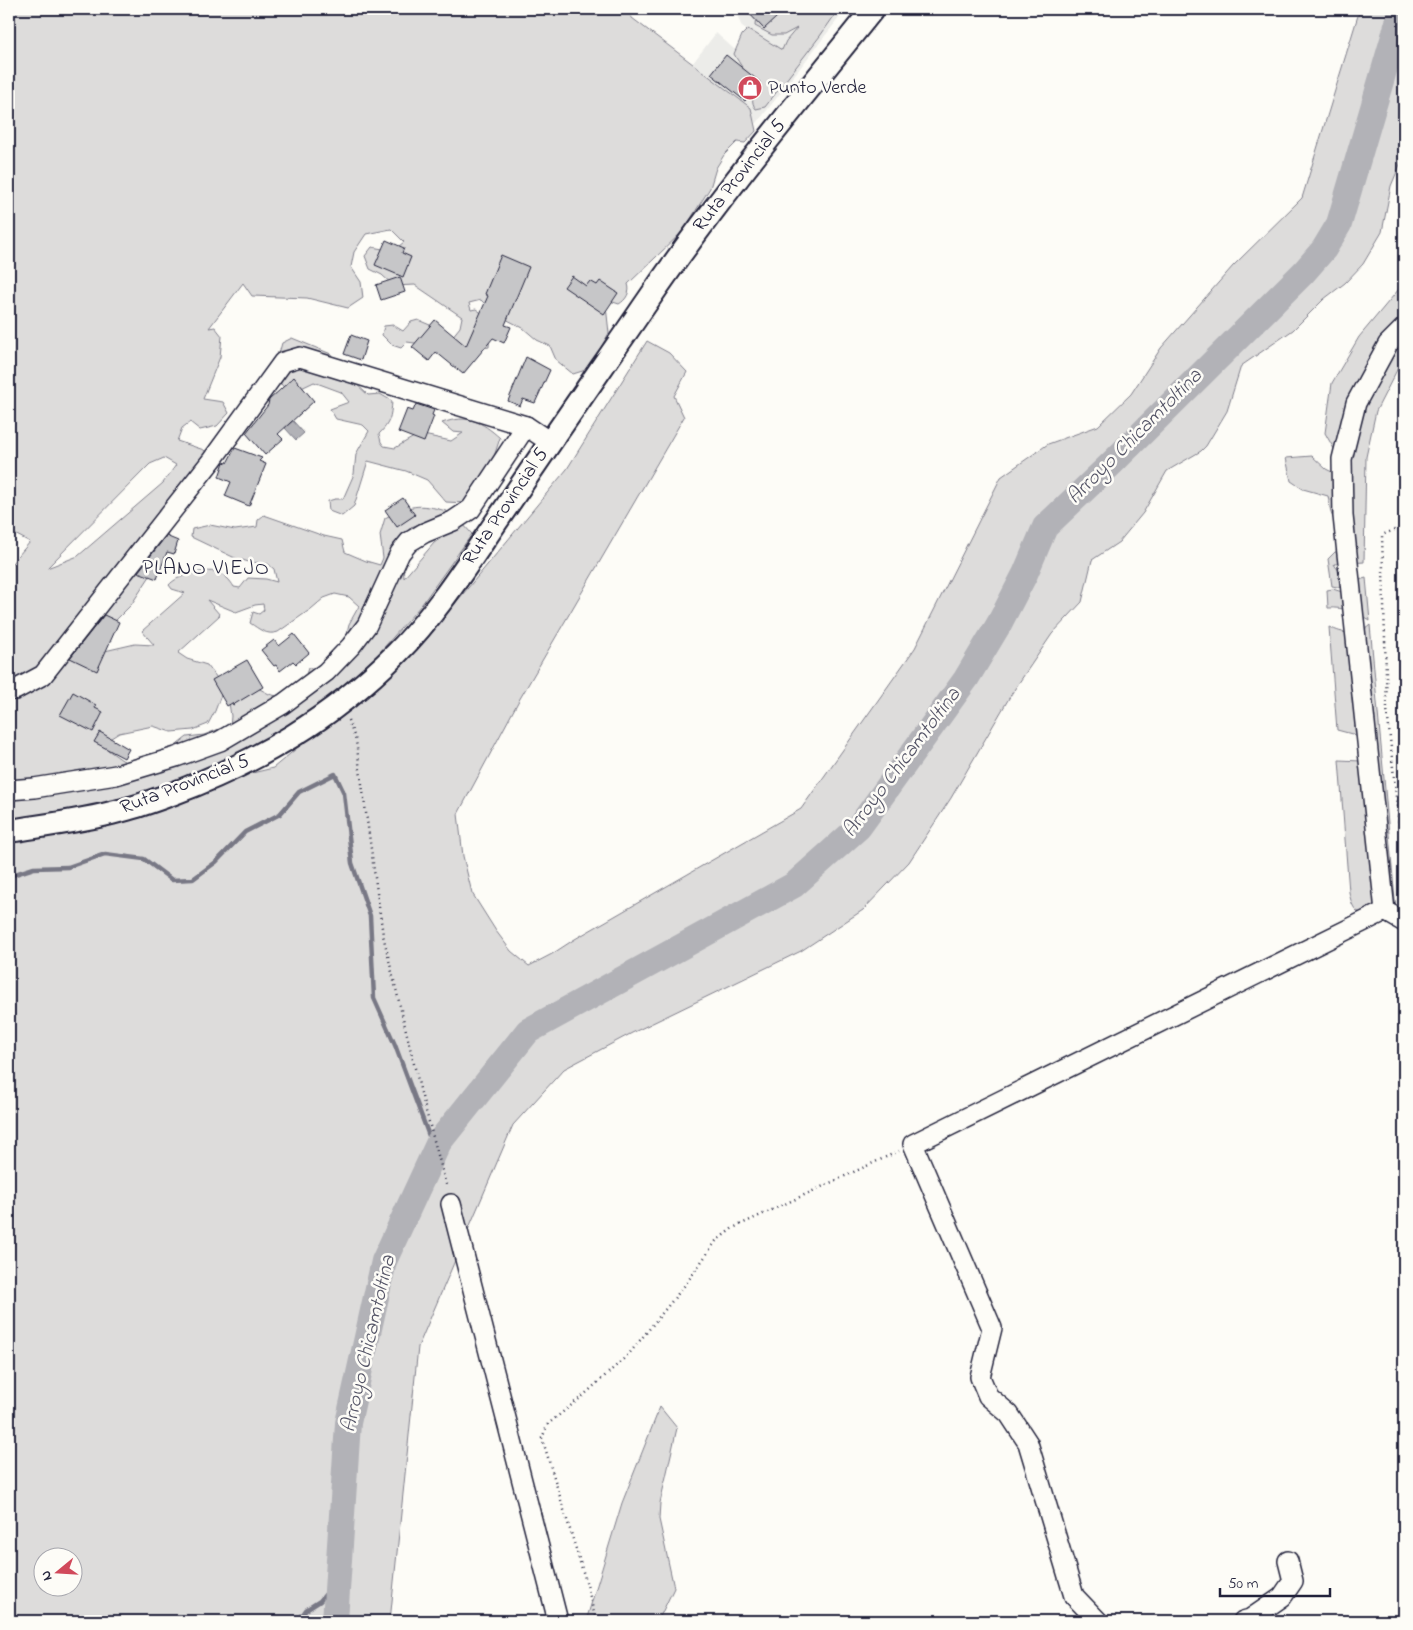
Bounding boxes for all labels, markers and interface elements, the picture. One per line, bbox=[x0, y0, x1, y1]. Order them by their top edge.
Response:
place label: Punto Verde bbox=[768, 74, 867, 103]
shop icon: Punto Verde bbox=[737, 75, 763, 101]
street label: Ruta Provincial 5 bbox=[687, 113, 793, 239]
water label: Arroyo Chicamtoltina bbox=[1060, 362, 1210, 512]
street label: Ruta Provincial 5 bbox=[456, 442, 556, 572]
district label: PLANO VIEJO bbox=[142, 554, 270, 584]
water label: Arroyo Chicamtoltina bbox=[836, 681, 969, 844]
street label: Ruta Provincial 5 bbox=[116, 747, 254, 823]
water label: Arroyo Chicamtoltina bbox=[334, 1252, 404, 1436]
north arrow bbox=[32, 1548, 82, 1598]
scale bar bbox=[1220, 1565, 1330, 1597]
text: N bbox=[36, 1568, 59, 1583]
text: 50 m bbox=[1228, 1573, 1259, 1595]

